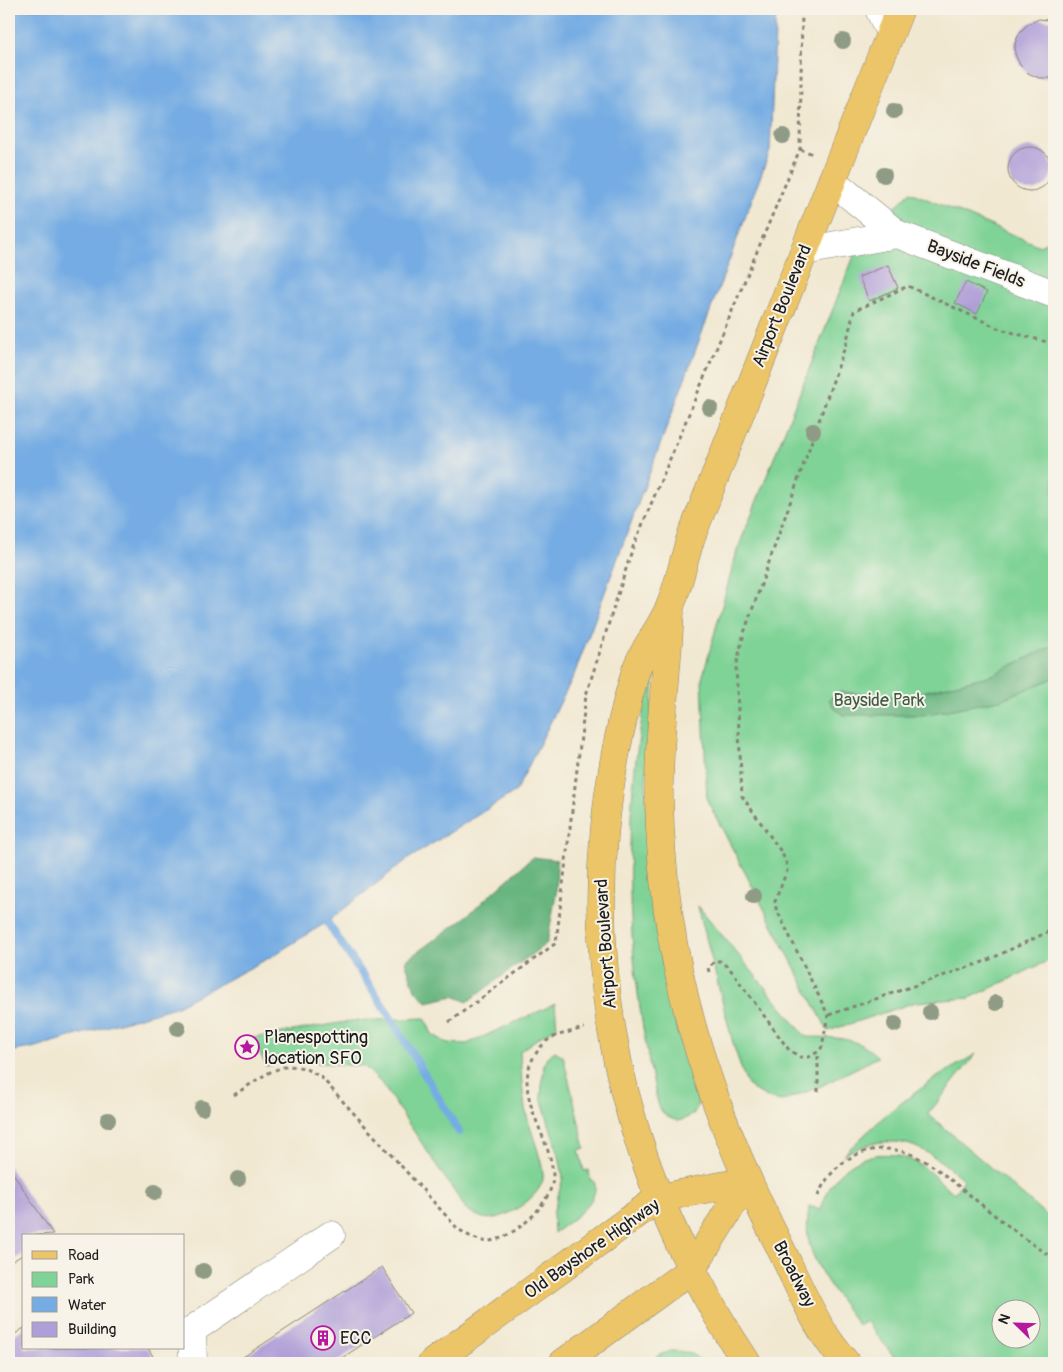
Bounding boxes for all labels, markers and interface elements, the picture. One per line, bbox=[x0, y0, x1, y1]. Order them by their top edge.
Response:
street label: Bayside Fields bbox=[924, 235, 1028, 293]
street label: Airport Boulevard bbox=[747, 241, 817, 371]
park label: Bayside Park bbox=[834, 689, 925, 712]
street label: Airport Boulevard bbox=[590, 878, 622, 1010]
place label: Planespotting location SFO bbox=[264, 1026, 368, 1070]
place icon: Planespotting location SFO bbox=[234, 1034, 260, 1060]
street label: Old Bayshore Highway bbox=[520, 1193, 664, 1304]
legend bbox=[22, 1234, 185, 1350]
street label: Broadway bbox=[768, 1237, 821, 1311]
text: Road bbox=[68, 1246, 99, 1265]
text: Park bbox=[68, 1270, 95, 1289]
text: Water bbox=[68, 1296, 107, 1315]
north arrow bbox=[990, 1300, 1040, 1350]
text: N bbox=[995, 1311, 1014, 1327]
text: Building bbox=[68, 1320, 116, 1339]
building icon: ECC bbox=[310, 1325, 336, 1351]
place label: ECC bbox=[340, 1327, 372, 1350]

